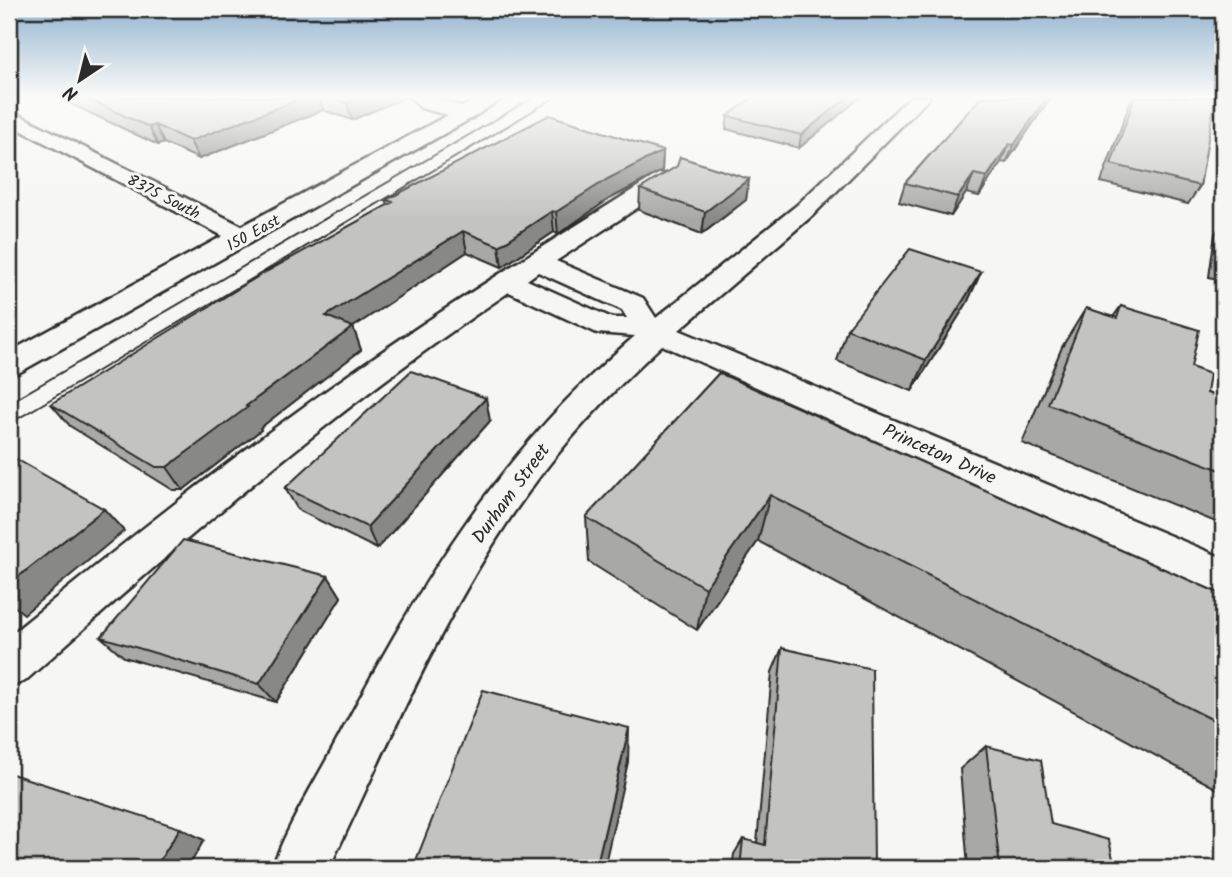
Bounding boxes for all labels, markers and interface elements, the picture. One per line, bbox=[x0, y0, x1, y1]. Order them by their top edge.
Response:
north arrow bbox=[46, 46, 116, 116]
text: N bbox=[58, 77, 85, 108]
street label: 8375 South bbox=[122, 168, 204, 226]
street label: 150 East bbox=[222, 208, 286, 258]
street label: Princeton Drive bbox=[878, 416, 1001, 493]
street label: Durham Street bbox=[465, 437, 559, 551]

